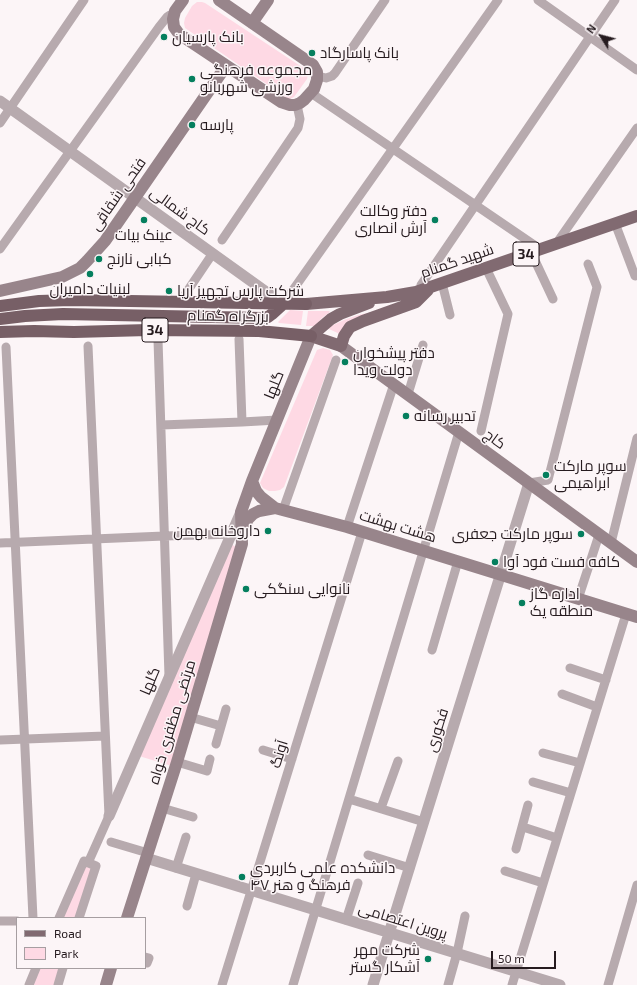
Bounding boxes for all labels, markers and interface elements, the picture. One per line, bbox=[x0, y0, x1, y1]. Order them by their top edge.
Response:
north arrow bbox=[581, 16, 621, 56]
text: N bbox=[583, 22, 598, 36]
place label: بانک پارسیان bbox=[172, 28, 244, 46]
marker: بانک پارسیان bbox=[159, 32, 169, 42]
place label: بانک پاسارگاد bbox=[320, 44, 399, 62]
marker: بانک پاسارگاد bbox=[307, 48, 317, 58]
place label: مجموعه فرهنگی ورزشی شهربانو bbox=[200, 61, 312, 96]
marker: مجموعه فرهنگی ورزشی شهربانو bbox=[187, 74, 197, 84]
place label: پارسه bbox=[200, 116, 233, 134]
marker: پارسه bbox=[187, 120, 197, 130]
street label: فتحی شقاقی bbox=[86, 154, 150, 234]
street label: کاج شمالی bbox=[146, 183, 214, 239]
place label: دفتر وکالت آرش انصاری bbox=[355, 202, 427, 237]
marker: عینک بیات bbox=[139, 215, 149, 225]
marker: دفتر وکالت آرش انصاری bbox=[430, 215, 440, 225]
place label: عینک بیات bbox=[115, 226, 173, 244]
street label: شهید گمنام bbox=[418, 240, 496, 282]
road number: 34 bbox=[513, 242, 539, 266]
place label: کبابی نارنج bbox=[107, 250, 172, 268]
marker: کبابی نارنج bbox=[94, 254, 104, 264]
marker: لبنیات دامیران bbox=[85, 269, 95, 279]
place label: لبنیات دامیران bbox=[50, 280, 130, 298]
place label: شرکت پارس تجهیز آریا bbox=[177, 282, 304, 300]
marker: شرکت پارس تجهیز آریا bbox=[164, 286, 174, 296]
street label: بزرگراه گمنام bbox=[187, 306, 269, 326]
road number: 34 bbox=[142, 318, 168, 342]
place label: دفتر پیشخوان دولت ویدا bbox=[353, 344, 435, 379]
marker: دفتر پیشخوان دولت ویدا bbox=[340, 357, 350, 367]
street label: گلها bbox=[260, 368, 288, 402]
place label: تدبیر رسانه bbox=[414, 407, 476, 425]
marker: تدبیر رسانه bbox=[401, 411, 411, 421]
street label: کاج bbox=[481, 425, 509, 453]
place label: سوپر مارکت ابراهیمی bbox=[554, 457, 627, 492]
marker: سوپر مارکت ابراهیمی bbox=[541, 470, 551, 480]
street label: هشت بهشت bbox=[357, 506, 439, 546]
place label: داروخانه بهمن bbox=[173, 522, 260, 540]
place label: سوپر مارکت جعفری bbox=[452, 525, 573, 543]
marker: داروخانه بهمن bbox=[263, 526, 273, 536]
marker: سوپر مارکت جعفری bbox=[576, 529, 586, 539]
place label: کافه فست فود آوا bbox=[503, 553, 620, 571]
marker: کافه فست فود آوا bbox=[490, 557, 500, 567]
place label: نانوایی سنگکی bbox=[254, 580, 350, 598]
marker: نانوایی سنگکی bbox=[241, 584, 251, 594]
place label: اداره گاز منطقه یک bbox=[530, 585, 593, 620]
marker: اداره گاز منطقه یک bbox=[517, 598, 527, 608]
street label: مرتضی مظفری خواه bbox=[145, 658, 199, 786]
street label: گلها bbox=[136, 664, 164, 698]
street label: فکوری bbox=[422, 706, 452, 754]
street label: آونگ bbox=[266, 738, 292, 770]
place label: دانشکده علمی کاربردی فرهنگ و هنر ۴۷ bbox=[250, 859, 395, 894]
marker: دانشکده علمی کاربردی فرهنگ و هنر ۴۷ bbox=[237, 872, 247, 882]
street label: پروین اعتصامی bbox=[356, 899, 450, 943]
legend bbox=[16, 917, 146, 969]
text: Road bbox=[54, 926, 82, 940]
place label: شرکت مهر آشکار گستر bbox=[350, 941, 420, 976]
scale bar bbox=[493, 943, 558, 969]
text: Park bbox=[54, 946, 79, 960]
text: 50 m bbox=[498, 951, 525, 965]
marker: شرکت مهر آشکار گستر bbox=[423, 954, 433, 964]

